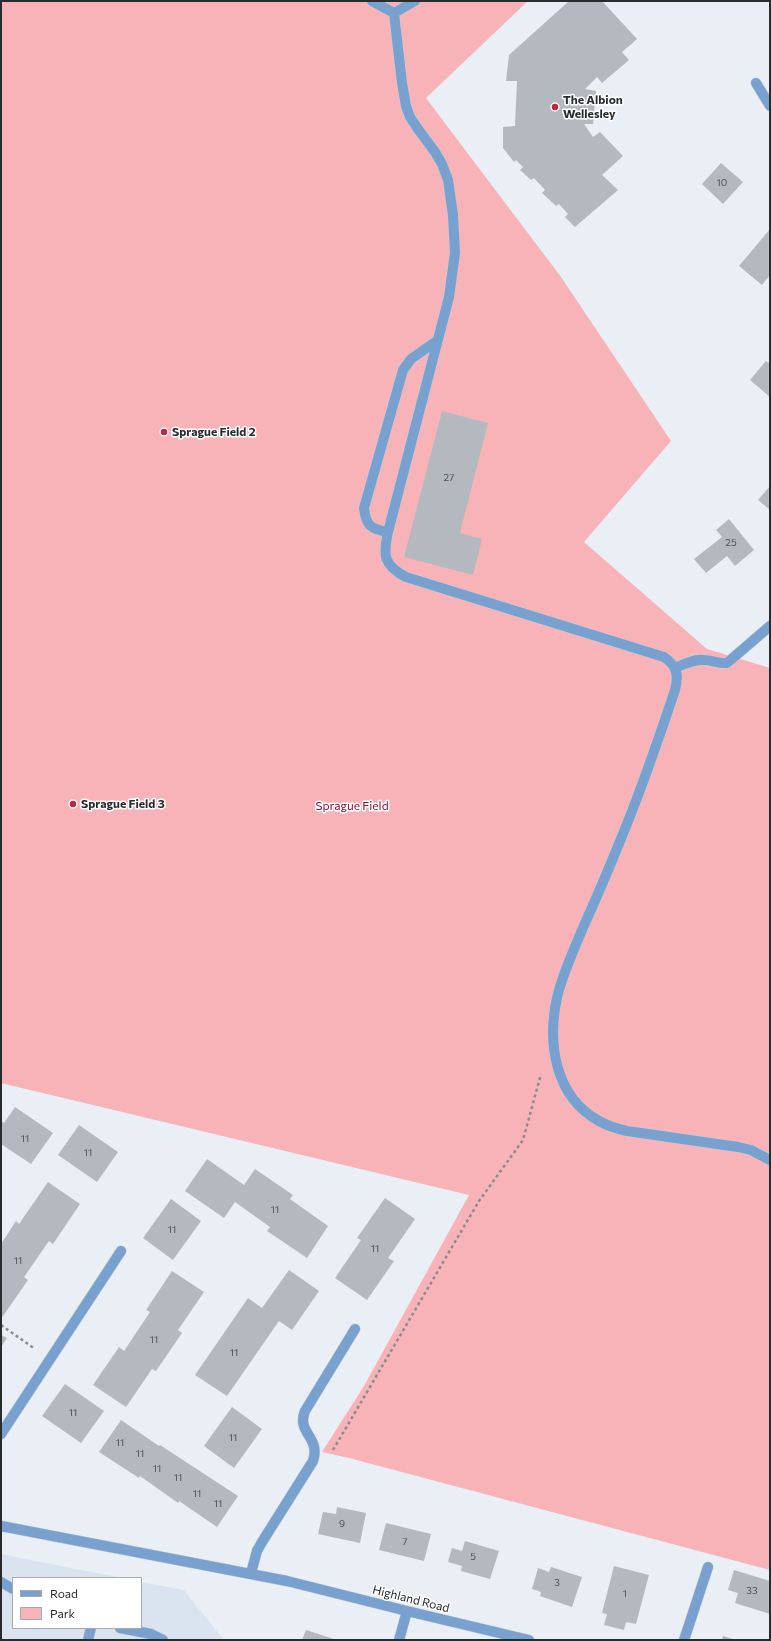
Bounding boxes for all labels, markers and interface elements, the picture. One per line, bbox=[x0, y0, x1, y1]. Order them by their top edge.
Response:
place label: The Albion Wellesley bbox=[563, 93, 623, 121]
marker: The Albion Wellesley bbox=[550, 102, 560, 112]
house number: 10 bbox=[717, 177, 727, 189]
place label: Sprague Field 2 bbox=[172, 425, 256, 439]
marker: Sprague Field 2 bbox=[159, 427, 169, 437]
house number: 27 bbox=[444, 472, 454, 484]
house number: 25 bbox=[725, 537, 737, 549]
place label: Sprague Field 3 bbox=[81, 797, 165, 811]
marker: Sprague Field 3 bbox=[68, 799, 78, 809]
park label: Sprague Field bbox=[315, 799, 389, 813]
house number: 11 bbox=[21, 1133, 29, 1145]
house number: 11 bbox=[84, 1147, 92, 1159]
house number: 11 bbox=[271, 1204, 279, 1216]
house number: 11 bbox=[168, 1224, 176, 1236]
house number: 11 bbox=[371, 1243, 379, 1255]
house number: 11 bbox=[14, 1255, 22, 1267]
house number: 11 bbox=[150, 1334, 158, 1346]
house number: 11 bbox=[230, 1347, 238, 1359]
house number: 11 bbox=[69, 1407, 77, 1419]
house number: 11 bbox=[229, 1432, 237, 1444]
house number: 11 bbox=[116, 1437, 124, 1449]
house number: 11 bbox=[136, 1448, 144, 1460]
house number: 11 bbox=[153, 1463, 161, 1475]
house number: 11 bbox=[174, 1472, 182, 1484]
house number: 11 bbox=[193, 1488, 201, 1500]
house number: 11 bbox=[214, 1498, 222, 1510]
house number: 9 bbox=[339, 1518, 345, 1530]
house number: 7 bbox=[402, 1536, 408, 1548]
house number: 5 bbox=[470, 1551, 476, 1563]
legend bbox=[12, 1577, 142, 1629]
house number: 3 bbox=[554, 1577, 560, 1589]
street label: Highland Road bbox=[371, 1582, 451, 1616]
house number: 33 bbox=[746, 1585, 758, 1597]
text: Road bbox=[50, 1586, 78, 1600]
house number: 1 bbox=[623, 1588, 627, 1600]
text: Park bbox=[50, 1606, 75, 1620]

